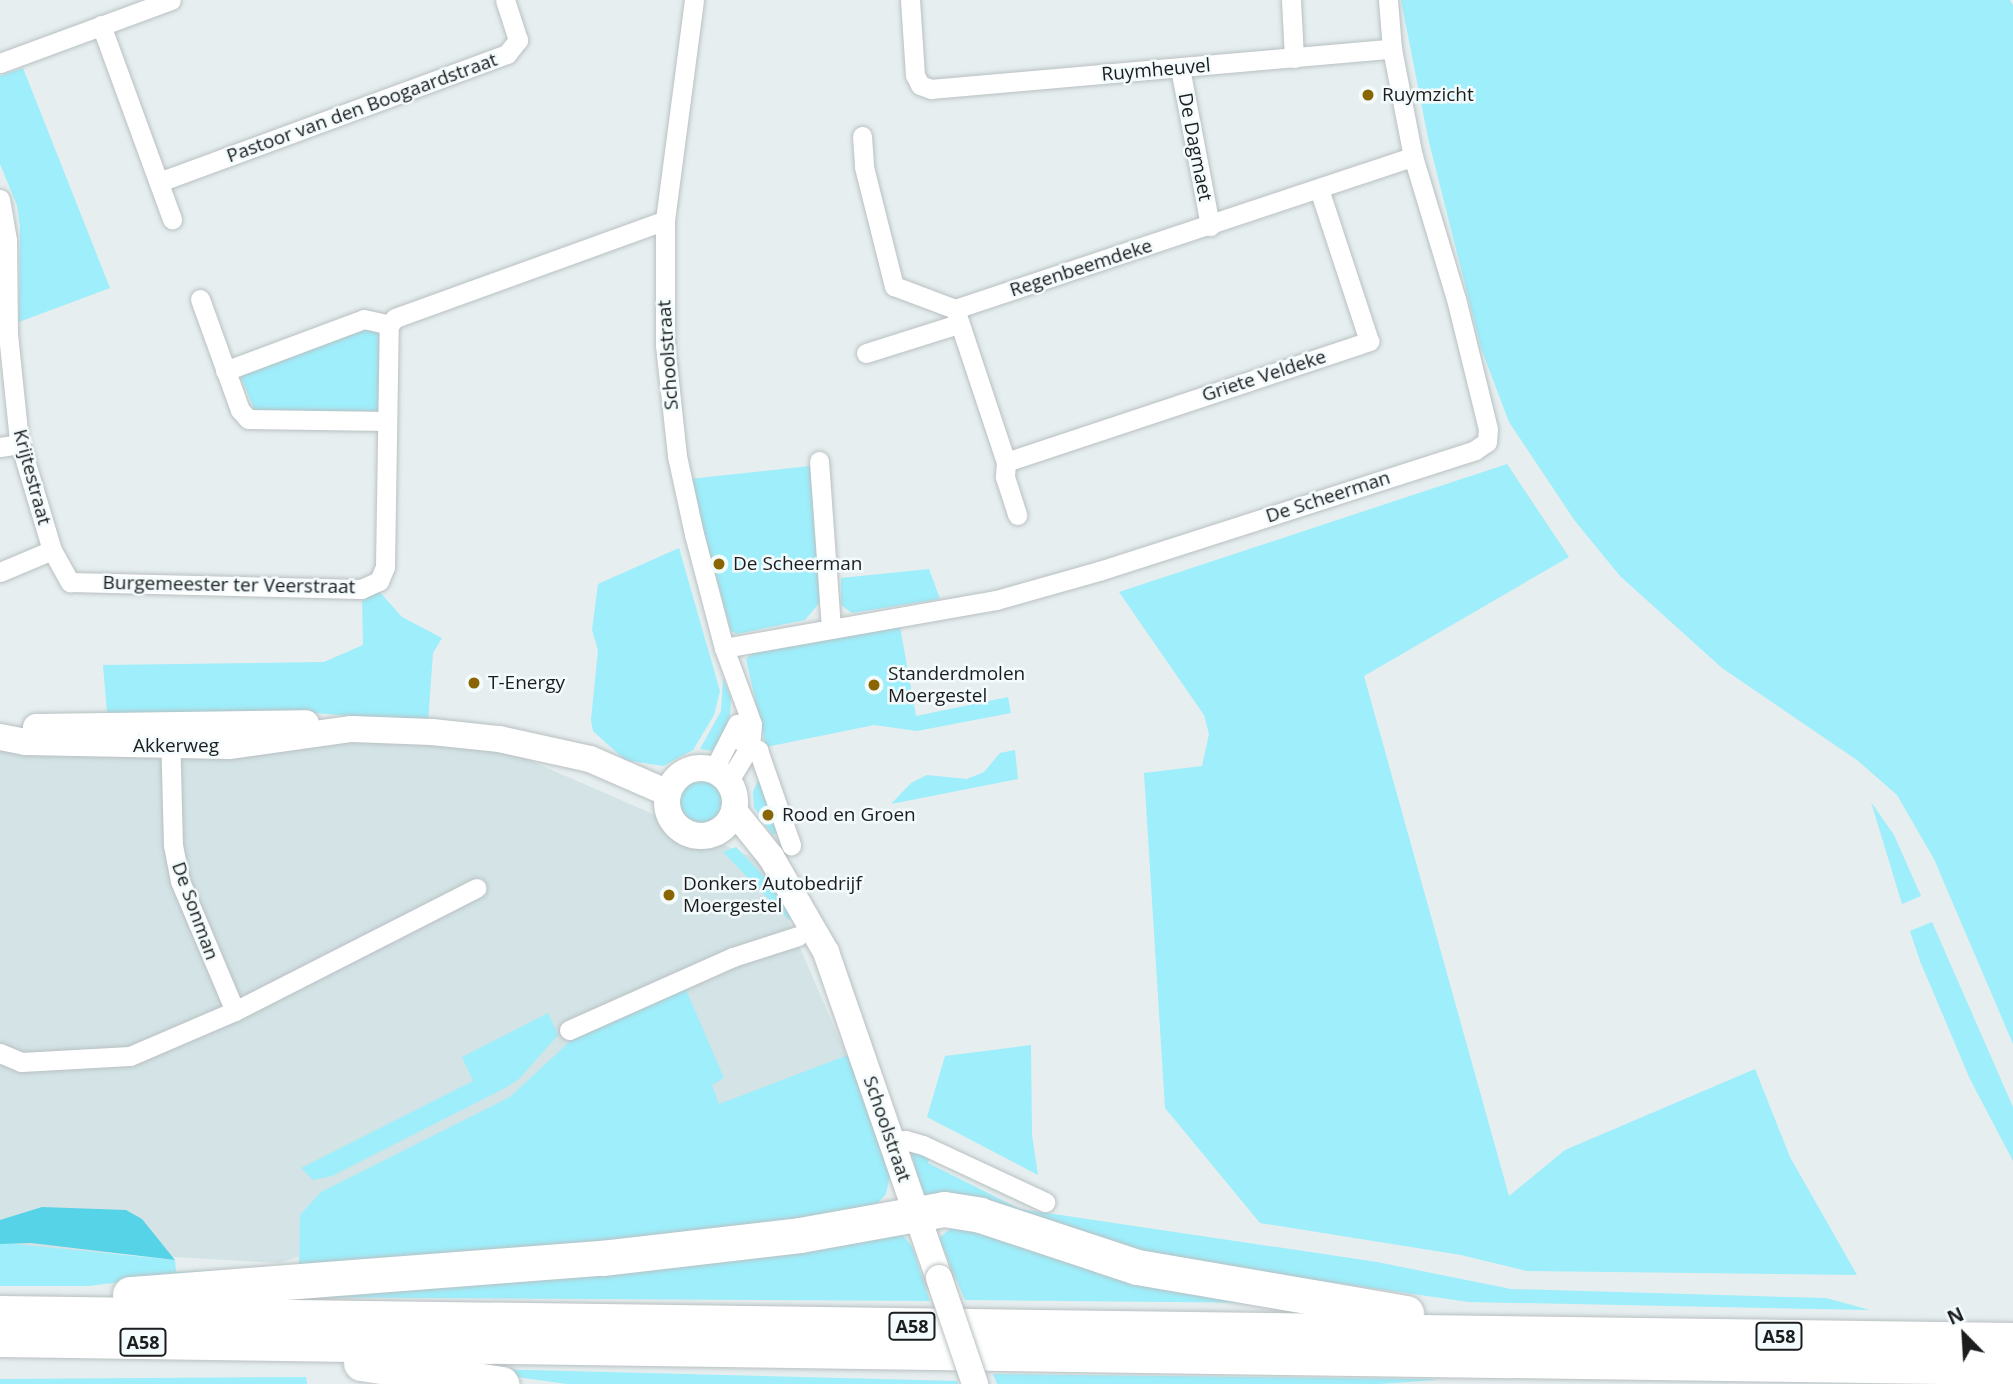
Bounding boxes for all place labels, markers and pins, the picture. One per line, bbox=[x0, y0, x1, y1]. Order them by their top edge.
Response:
place label: Ruymzicht bbox=[1382, 84, 1474, 106]
marker: Ruymzicht bbox=[1360, 87, 1376, 103]
place label: De Scheerman bbox=[733, 553, 862, 575]
marker: De Scheerman bbox=[711, 556, 727, 572]
place label: Standerdmolen Moergestel bbox=[888, 663, 1025, 707]
place label: T-Energy bbox=[488, 672, 565, 694]
marker: T-Energy bbox=[466, 675, 482, 691]
marker: Standerdmolen Moergestel bbox=[866, 677, 882, 693]
place label: Rood en Groen bbox=[782, 804, 916, 826]
marker: Rood en Groen bbox=[760, 807, 776, 823]
place label: Donkers Autobedrijf Moergestel bbox=[683, 873, 862, 917]
marker: Donkers Autobedrijf Moergestel bbox=[661, 887, 677, 903]

